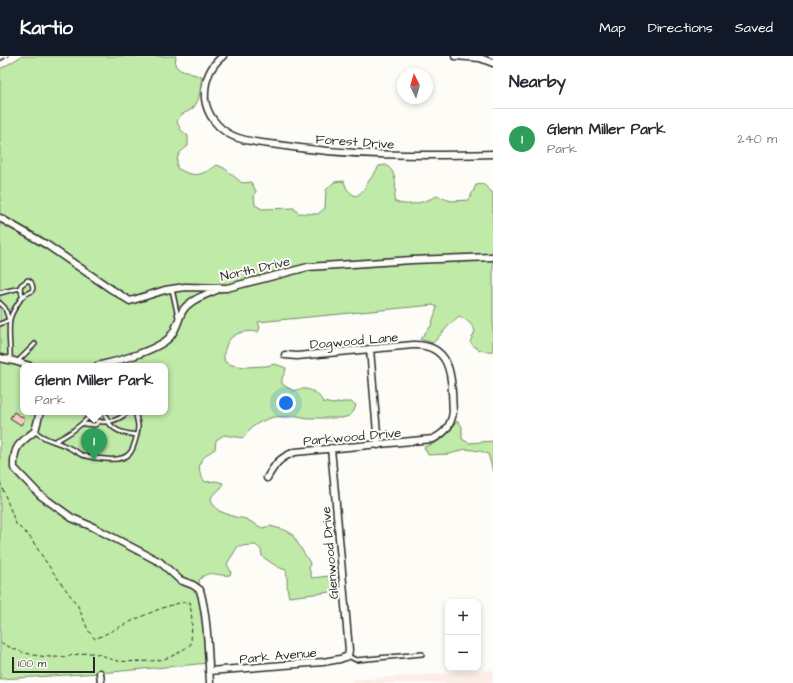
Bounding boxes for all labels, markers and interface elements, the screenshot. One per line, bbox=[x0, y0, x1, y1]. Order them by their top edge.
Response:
text: Kartio bbox=[20, 15, 73, 42]
text: Map bbox=[599, 18, 626, 38]
text: Directions bbox=[648, 18, 713, 38]
text: Saved bbox=[735, 18, 773, 38]
north arrow bbox=[397, 68, 433, 104]
text: Nearby bbox=[509, 70, 566, 94]
text: Glenn Miller Park bbox=[547, 119, 665, 140]
street label: Forest Drive bbox=[315, 130, 395, 154]
text: 1 bbox=[521, 130, 523, 148]
text: 240 m bbox=[737, 130, 777, 148]
text: Park bbox=[547, 140, 577, 158]
street label: North Drive bbox=[219, 252, 292, 286]
street label: Dogwood Lane bbox=[309, 328, 399, 355]
popup bbox=[20, 363, 168, 415]
text: Glenn Miller Park bbox=[35, 370, 153, 391]
text: Park bbox=[35, 391, 65, 409]
your location bbox=[276, 393, 296, 413]
street label: Parkwood Drive bbox=[302, 424, 402, 450]
pin: 1 bbox=[81, 428, 107, 461]
street label: Glenwood Drive bbox=[317, 506, 343, 600]
map controls bbox=[445, 599, 481, 671]
button: + bbox=[445, 599, 481, 635]
button: − bbox=[445, 635, 481, 671]
street label: Park Avenue bbox=[239, 644, 317, 668]
scale bar bbox=[12, 655, 95, 674]
text: 100 m bbox=[18, 656, 46, 671]

